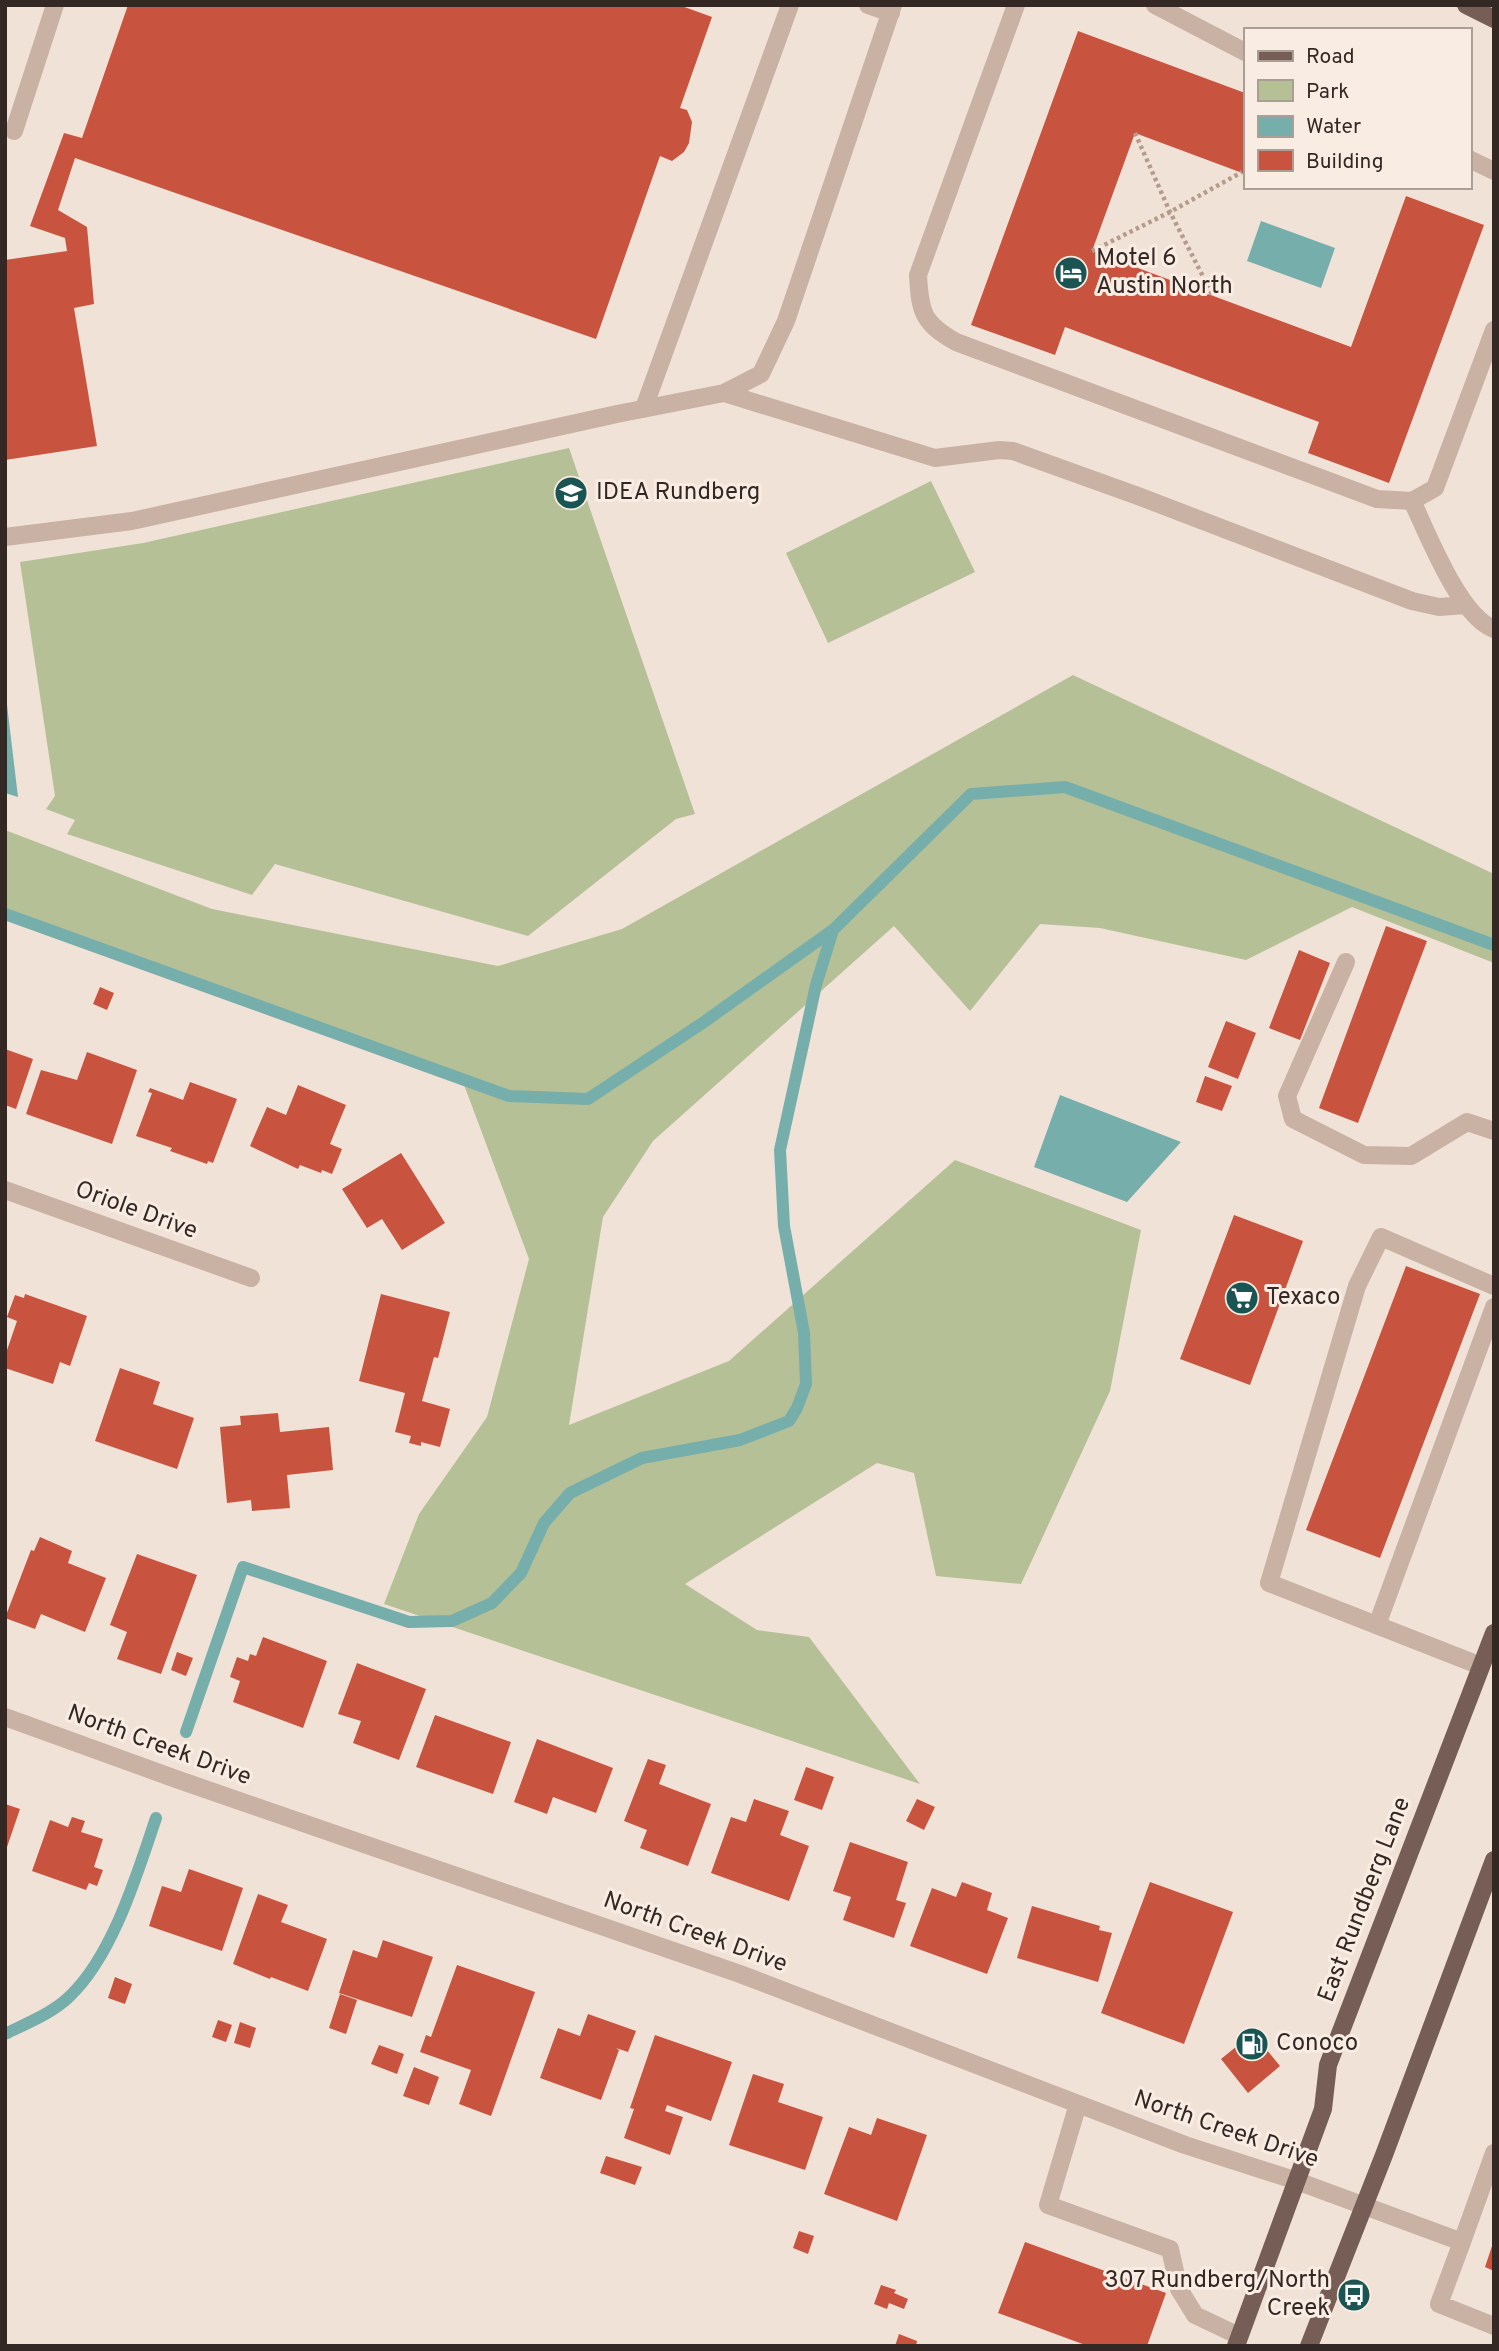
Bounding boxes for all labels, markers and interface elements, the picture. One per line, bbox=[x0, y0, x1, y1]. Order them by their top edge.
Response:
legend bbox=[1244, 28, 1471, 189]
text: Road bbox=[1306, 44, 1355, 71]
text: Park bbox=[1306, 79, 1349, 106]
text: Water bbox=[1306, 114, 1361, 141]
text: Building bbox=[1306, 149, 1384, 176]
place label: Motel 6 Austin North bbox=[1096, 244, 1233, 302]
hotel icon: Motel 6 Austin North bbox=[1052, 254, 1090, 292]
school or university icon: IDEA Rundberg bbox=[552, 474, 590, 512]
place label: IDEA Rundberg bbox=[596, 478, 760, 508]
street label: Oriole Drive bbox=[71, 1175, 201, 1247]
supermarket icon: Texaco bbox=[1223, 1279, 1261, 1317]
place label: Texaco bbox=[1266, 1283, 1340, 1313]
street label: North Creek Drive bbox=[63, 1699, 255, 1793]
street label: East Rundberg Lane bbox=[1312, 1793, 1418, 2007]
street label: North Creek Drive bbox=[599, 1886, 791, 1980]
fuel station icon: Conoco bbox=[1233, 2025, 1271, 2063]
place label: Conoco bbox=[1276, 2029, 1358, 2059]
street label: North Creek Drive bbox=[1130, 2084, 1322, 2176]
place label: 307 Rundberg/North Creek bbox=[1104, 2266, 1330, 2324]
bus stop icon: 307 Rundberg/North Creek bbox=[1335, 2276, 1373, 2314]

